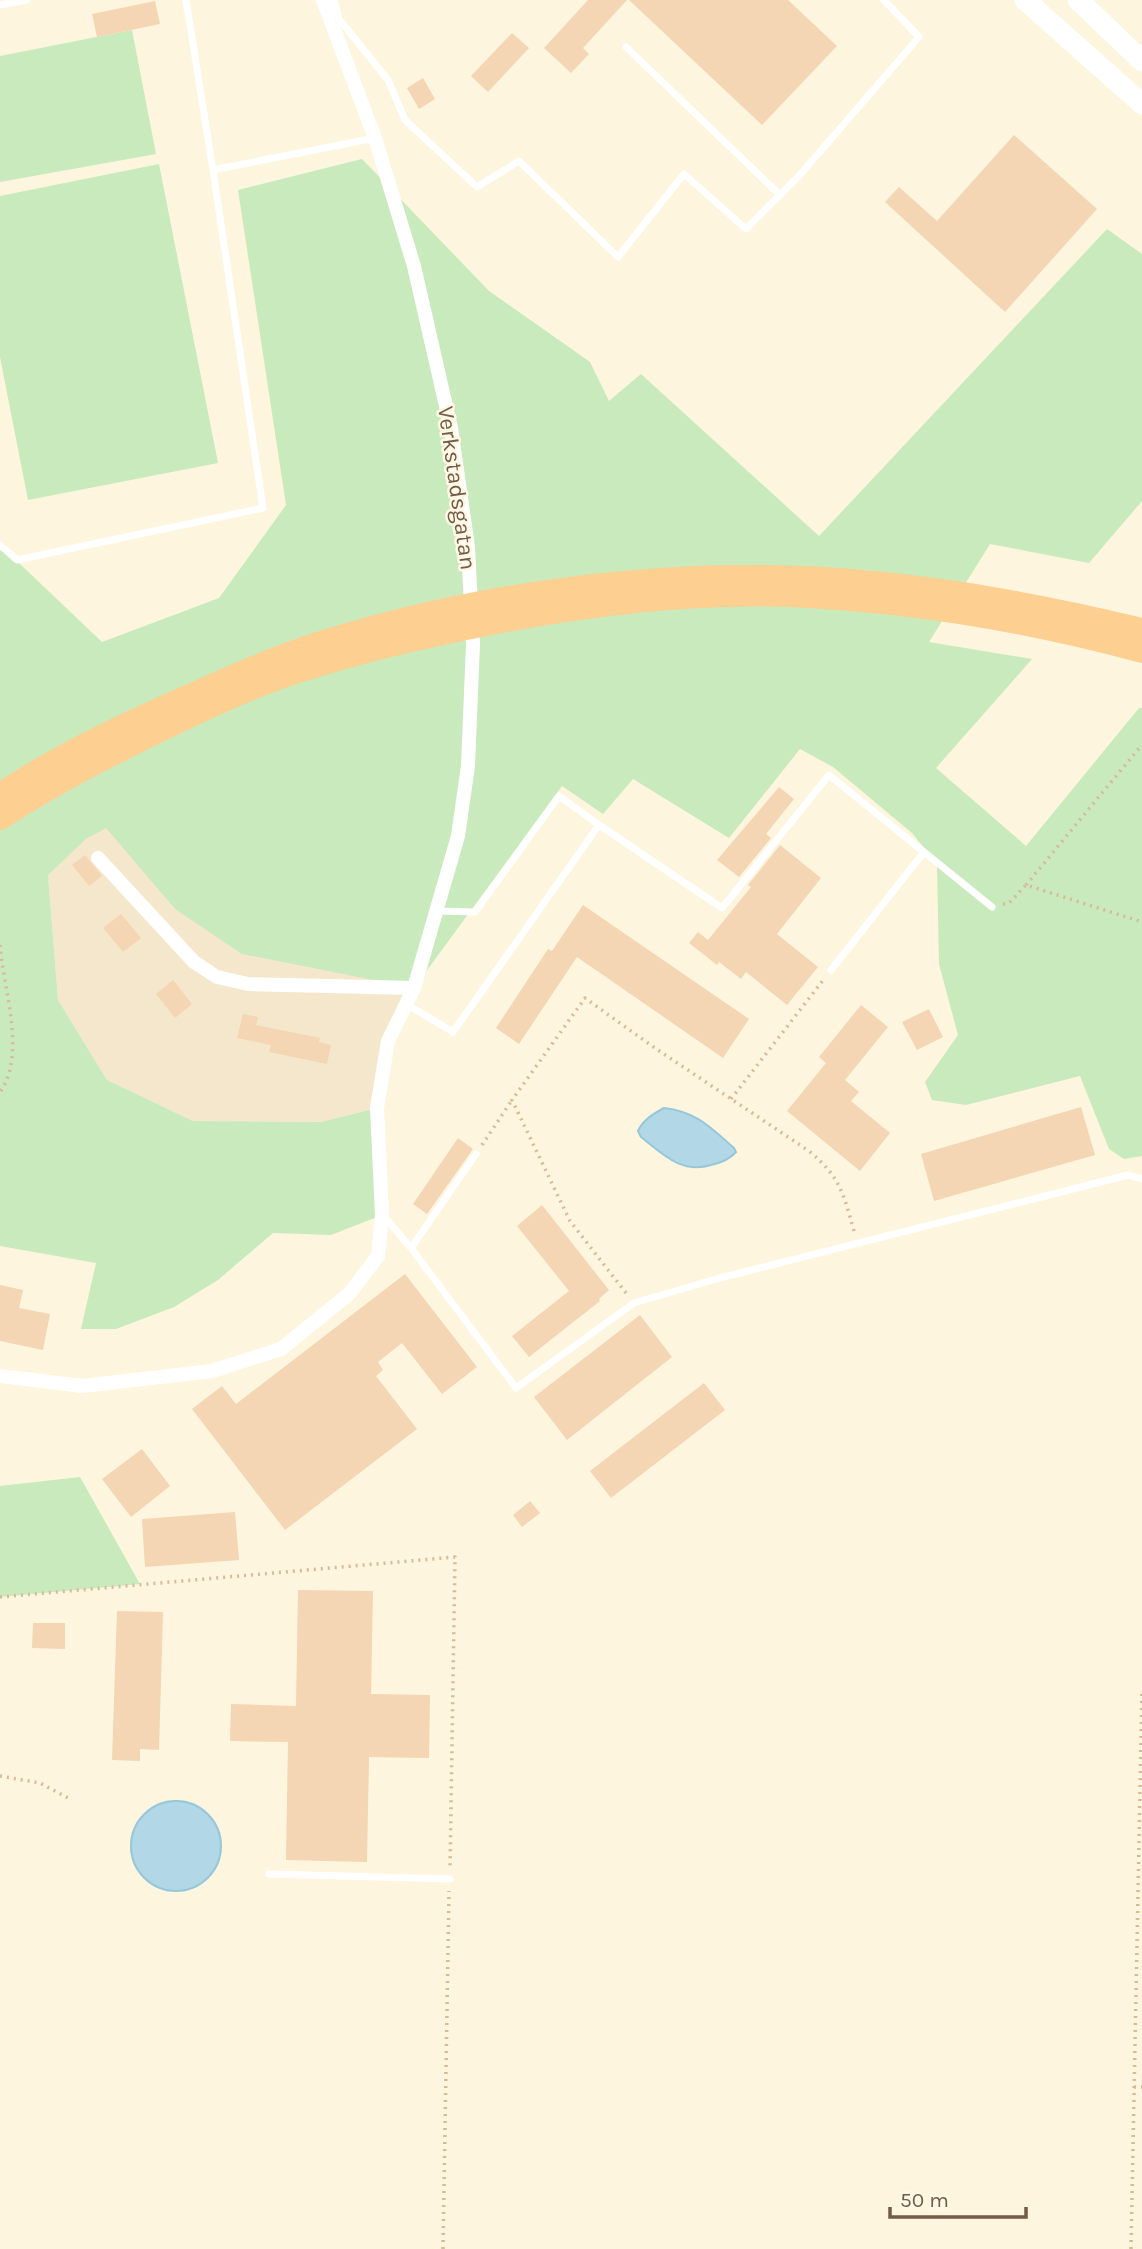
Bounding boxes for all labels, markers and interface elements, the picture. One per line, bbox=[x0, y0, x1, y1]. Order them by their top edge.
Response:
street label: Verkstadsgatan bbox=[432, 404, 482, 572]
scale bar bbox=[890, 2176, 1026, 2220]
text: 50 m bbox=[900, 2188, 949, 2212]

